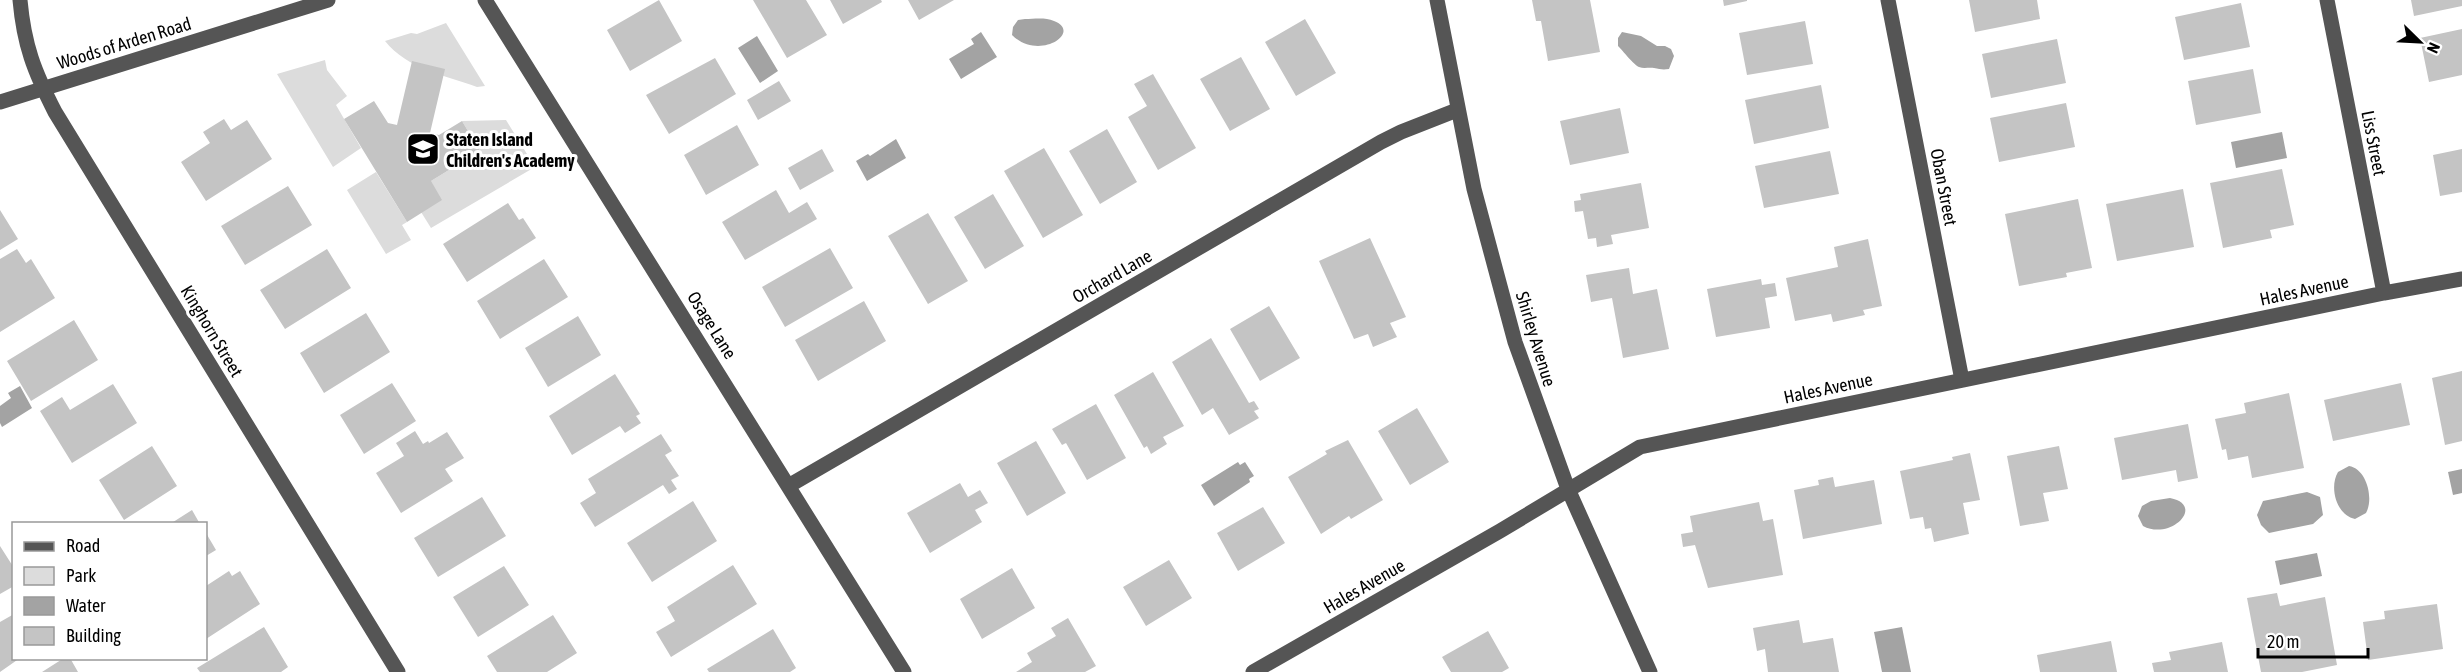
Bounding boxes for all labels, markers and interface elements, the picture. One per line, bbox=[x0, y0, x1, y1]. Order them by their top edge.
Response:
north arrow bbox=[2390, 12, 2450, 72]
street label: Woods of Arden Road bbox=[54, 13, 194, 73]
text: N bbox=[2424, 40, 2444, 56]
street label: Liss Street bbox=[2357, 109, 2391, 177]
place label: Staten Island Children's Academy bbox=[446, 129, 575, 171]
school or university icon: Staten Island Children's Academy bbox=[405, 131, 441, 167]
street label: Oban Street bbox=[1926, 147, 1962, 227]
street label: Orchard Lane bbox=[1069, 245, 1155, 307]
street label: Hales Avenue bbox=[2258, 270, 2350, 310]
street label: Kinghorn Street bbox=[177, 282, 247, 380]
street label: Osage Lane bbox=[683, 287, 741, 363]
street label: Shirley Avenue bbox=[1512, 289, 1560, 389]
street label: Hales Avenue bbox=[1782, 368, 1874, 408]
legend bbox=[12, 522, 207, 660]
text: Road bbox=[66, 535, 100, 556]
street label: Hales Avenue bbox=[1320, 554, 1408, 618]
text: Park bbox=[66, 565, 96, 586]
text: Water bbox=[66, 595, 106, 616]
scale bar bbox=[2258, 621, 2368, 659]
text: Building bbox=[66, 625, 121, 646]
text: 20 m bbox=[2267, 631, 2299, 652]

